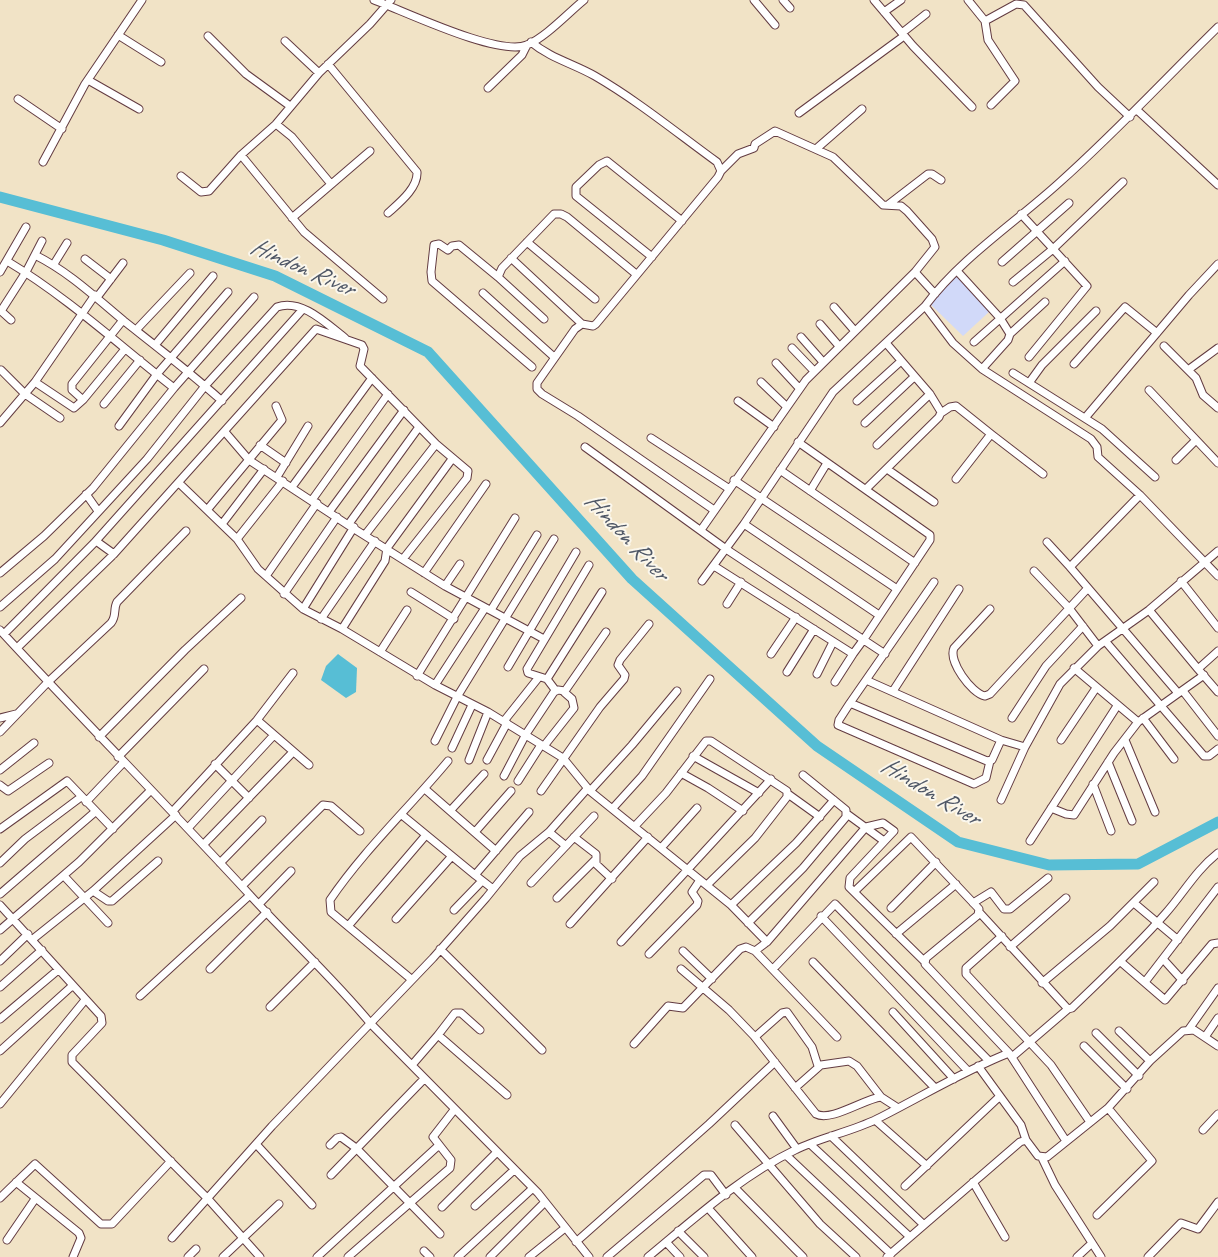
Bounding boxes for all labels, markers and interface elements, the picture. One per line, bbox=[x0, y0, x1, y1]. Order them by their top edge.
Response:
water label: Hindon River bbox=[246, 232, 358, 304]
water label: Hindon River bbox=[578, 487, 674, 587]
water label: Hindon River bbox=[875, 751, 985, 833]

